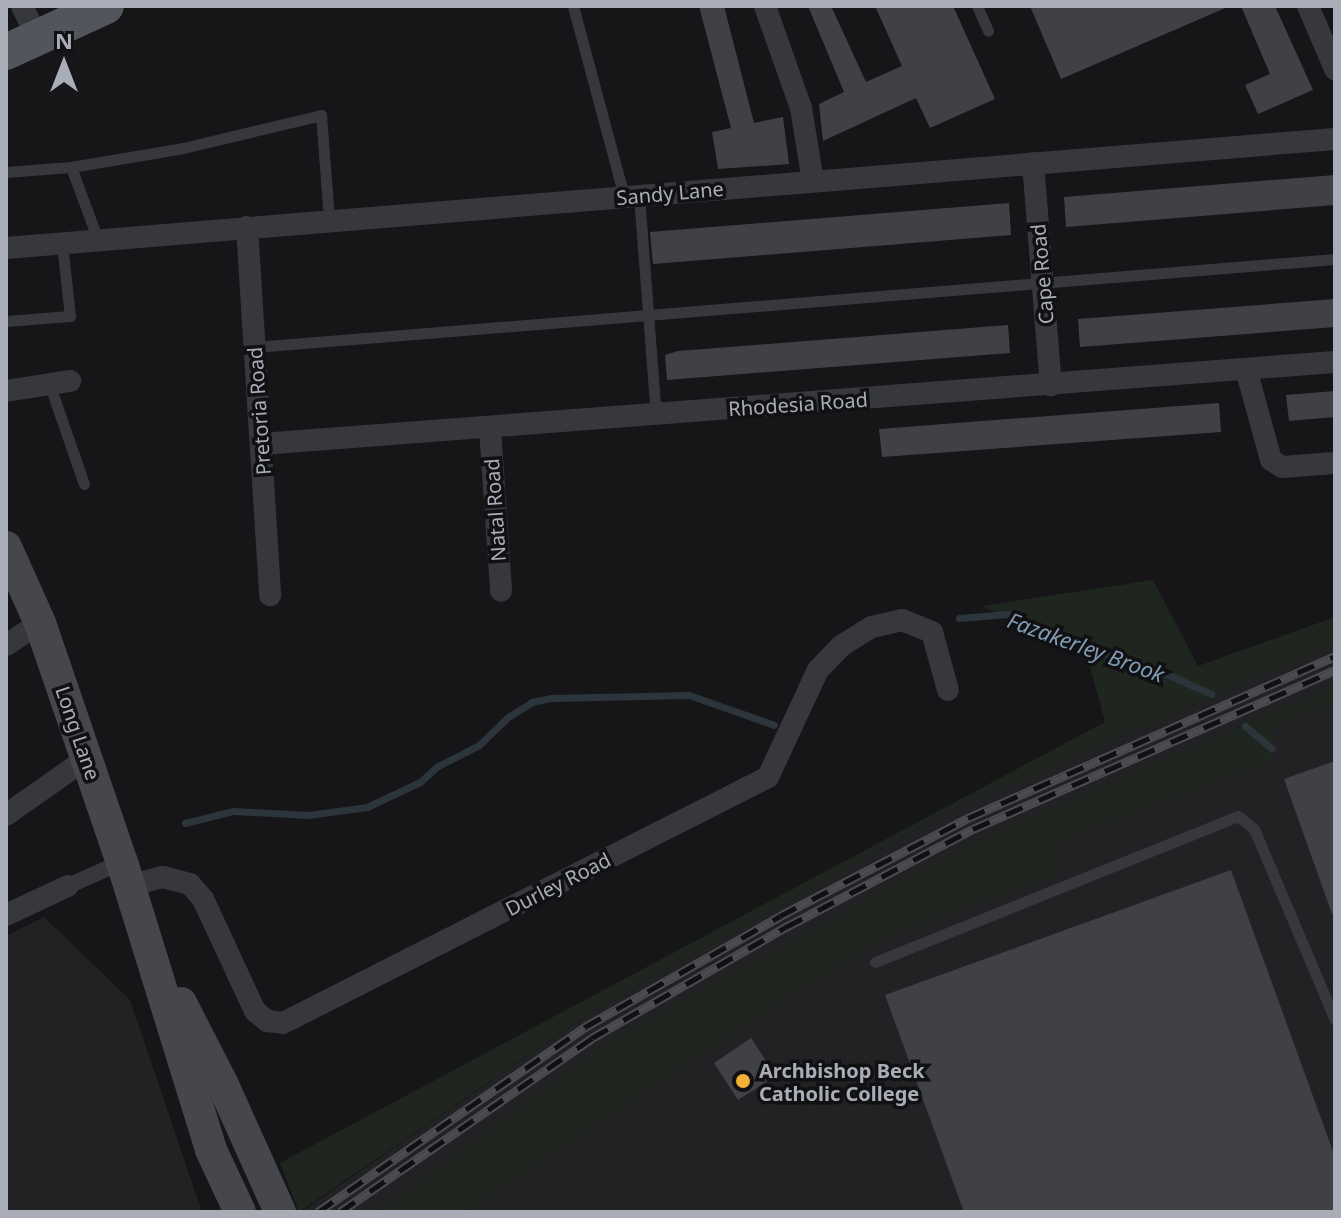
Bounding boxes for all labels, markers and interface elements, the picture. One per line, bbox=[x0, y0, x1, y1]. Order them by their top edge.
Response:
north arrow bbox=[24, 24, 104, 104]
text: N bbox=[55, 25, 73, 55]
street label: Sandy Lane bbox=[615, 176, 725, 210]
street label: Cape Road bbox=[1026, 223, 1058, 325]
street label: Pretoria Road bbox=[243, 346, 275, 476]
street label: Rhodesia Road bbox=[727, 387, 869, 421]
street label: Natal Road bbox=[479, 458, 511, 562]
water label: Fazakerley Brook bbox=[1004, 606, 1168, 688]
street label: Long Lane bbox=[51, 683, 105, 783]
street label: Durley Road bbox=[501, 847, 615, 921]
place label: Archbishop Beck Catholic College bbox=[759, 1058, 925, 1105]
marker: Archbishop Beck Catholic College bbox=[734, 1072, 752, 1090]

